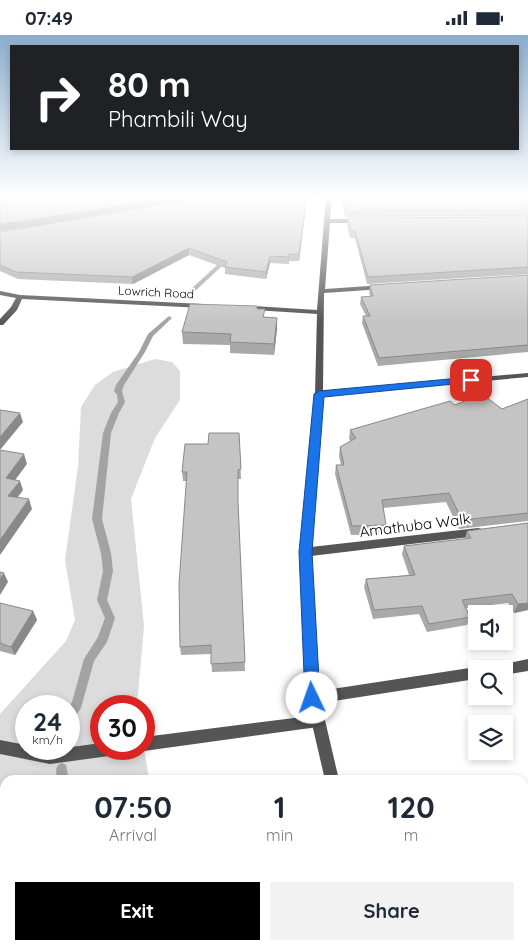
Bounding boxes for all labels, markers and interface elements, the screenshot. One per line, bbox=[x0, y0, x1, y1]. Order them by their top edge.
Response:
text: 07:49 bbox=[25, 6, 73, 30]
text: 80 m bbox=[108, 62, 191, 106]
icon: right bbox=[25, 65, 90, 130]
text: Phambili Way bbox=[108, 105, 248, 133]
street label: Lowrich Road bbox=[118, 283, 194, 301]
pin bbox=[450, 359, 492, 401]
icon: arrive bbox=[457, 366, 485, 394]
street label: Amathuba Walk bbox=[358, 509, 472, 541]
map controls bbox=[468, 605, 513, 760]
button: sound bbox=[468, 605, 513, 650]
button: search bbox=[468, 660, 513, 705]
position arrow bbox=[285, 671, 337, 723]
speed limit sign: 30 bbox=[90, 695, 155, 760]
text: 24 bbox=[33, 706, 62, 737]
button: layers bbox=[468, 715, 513, 760]
text: km/h bbox=[32, 732, 63, 747]
text: 07:50 bbox=[94, 788, 172, 826]
text: 1 bbox=[274, 788, 286, 826]
text: 120 bbox=[388, 788, 435, 826]
text: Arrival bbox=[109, 825, 157, 845]
text: min bbox=[266, 825, 293, 845]
text: m bbox=[404, 825, 418, 845]
button: Exit bbox=[15, 882, 260, 940]
button: Share bbox=[270, 882, 514, 940]

